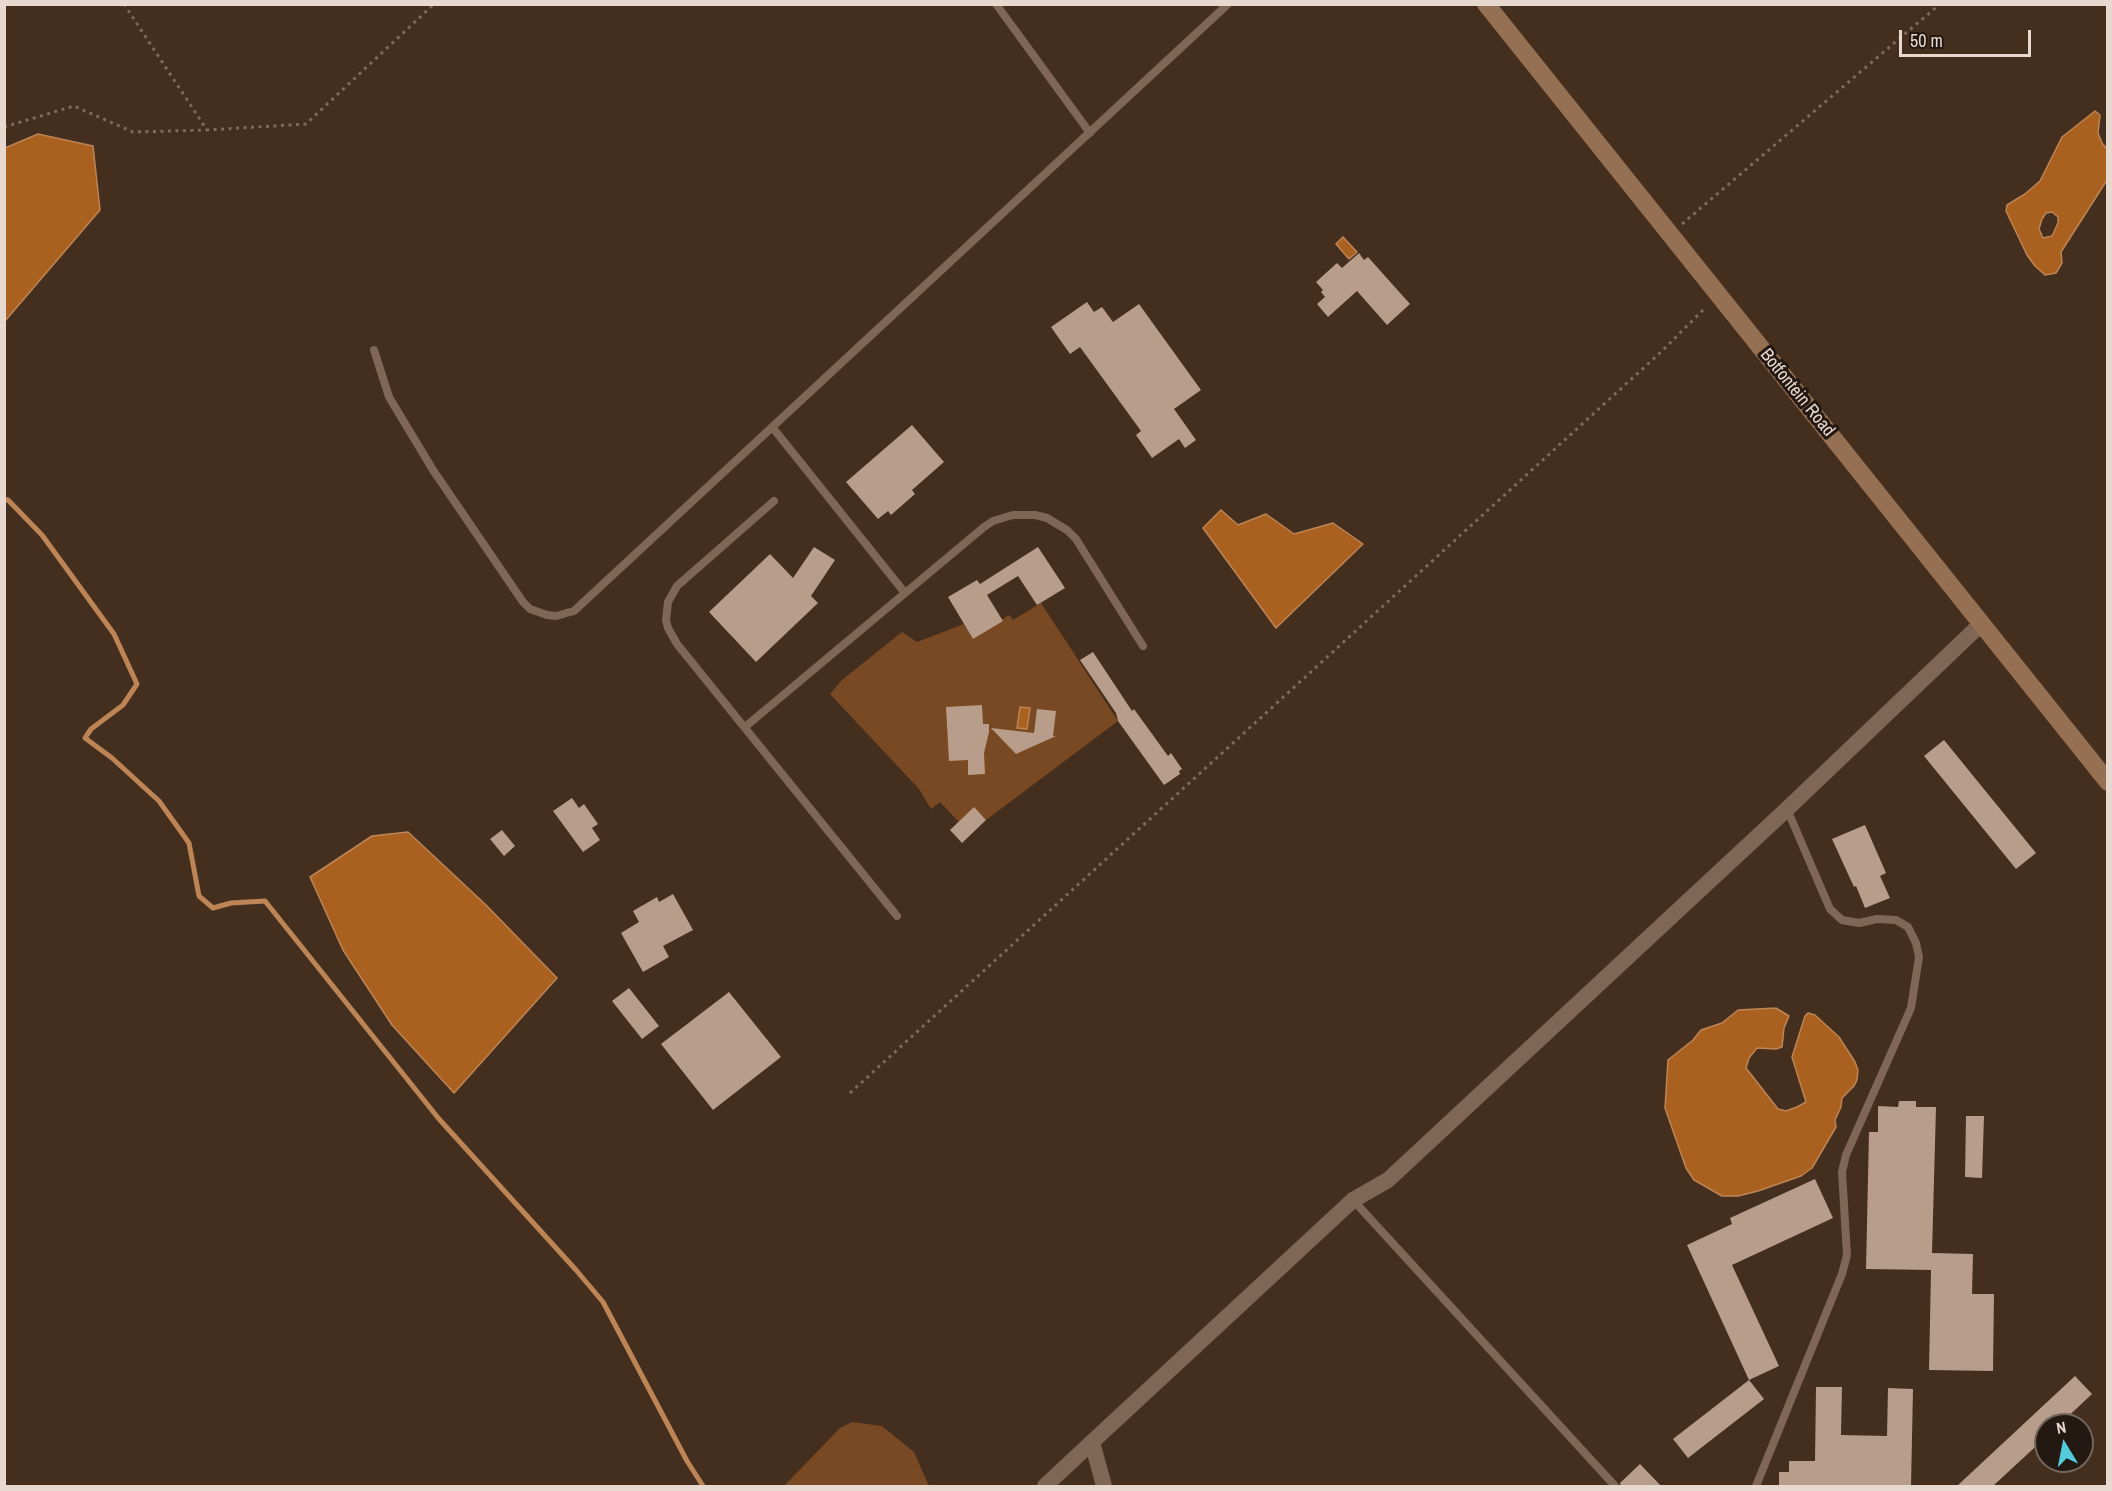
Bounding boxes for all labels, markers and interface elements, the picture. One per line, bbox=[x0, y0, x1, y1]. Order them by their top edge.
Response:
scale bar bbox=[1902, 18, 2034, 56]
text: 50 m bbox=[1910, 28, 1943, 53]
street label: Botfontein Road bbox=[1755, 345, 1839, 441]
north arrow bbox=[2034, 1413, 2094, 1473]
text: N bbox=[2055, 1416, 2068, 1439]

